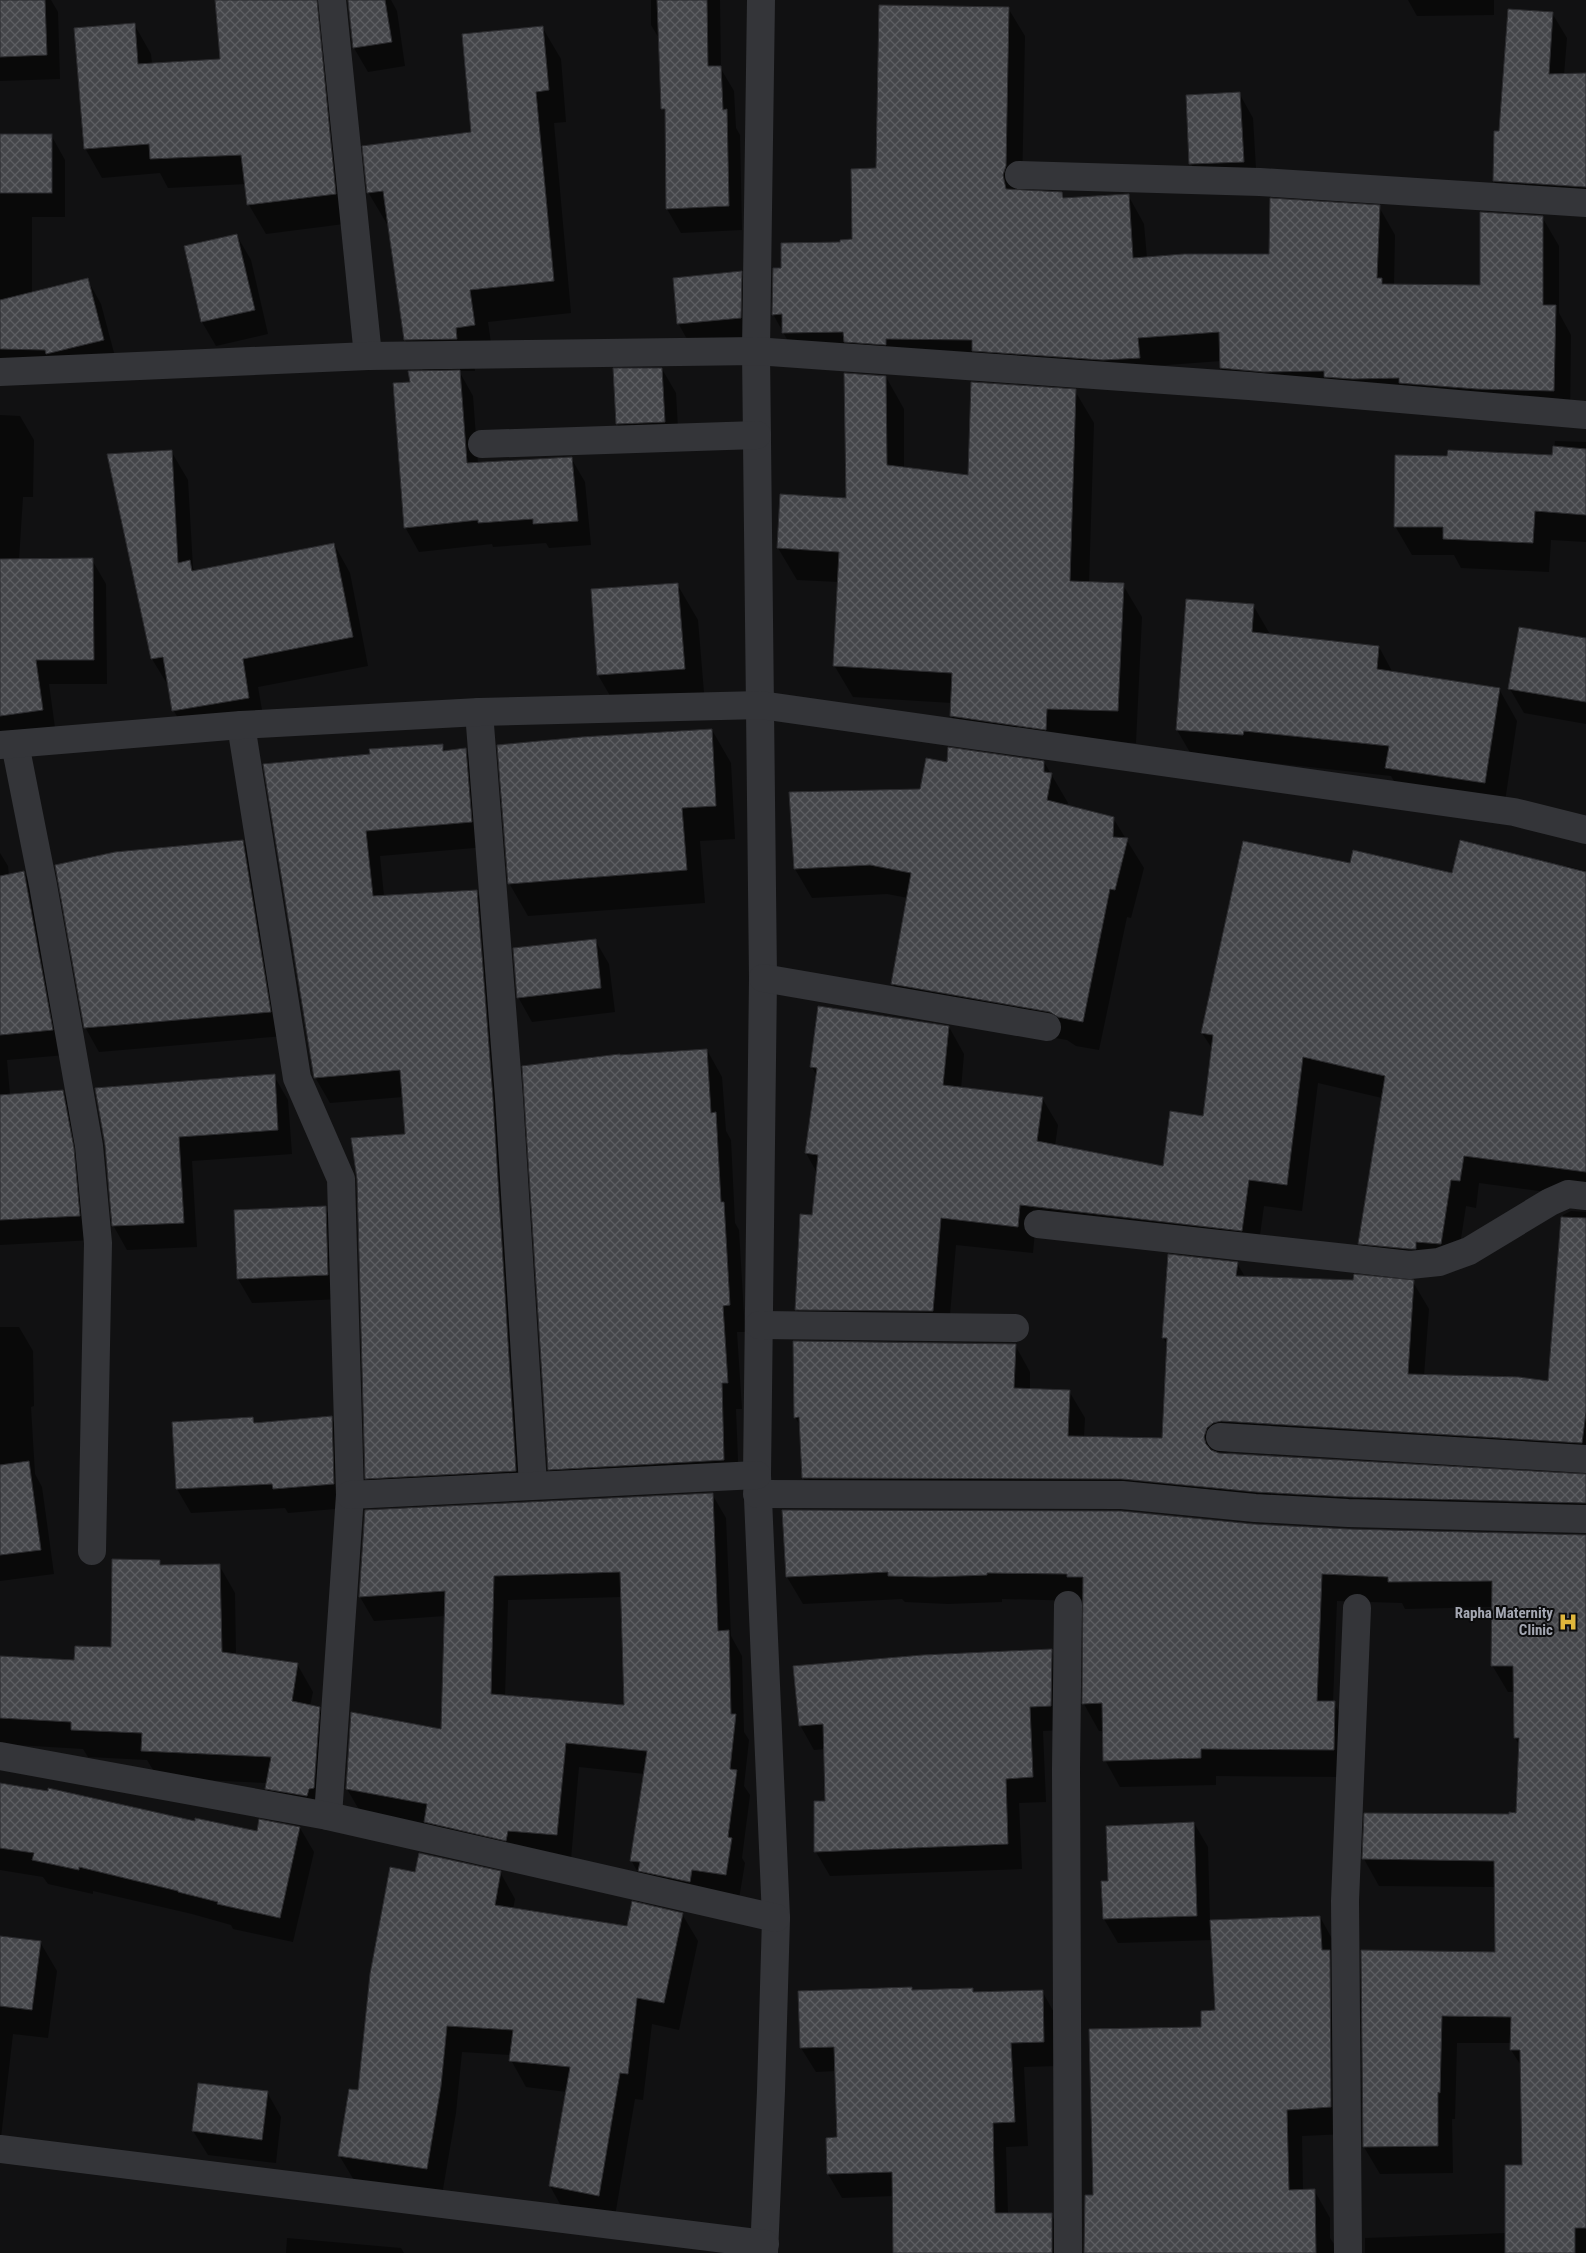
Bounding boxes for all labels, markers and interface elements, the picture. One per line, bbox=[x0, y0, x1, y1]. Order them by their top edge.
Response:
place label: Rapha Maternity Clinic bbox=[1455, 1604, 1553, 1639]
hospital icon: Rapha Maternity Clinic bbox=[1557, 1611, 1579, 1633]

